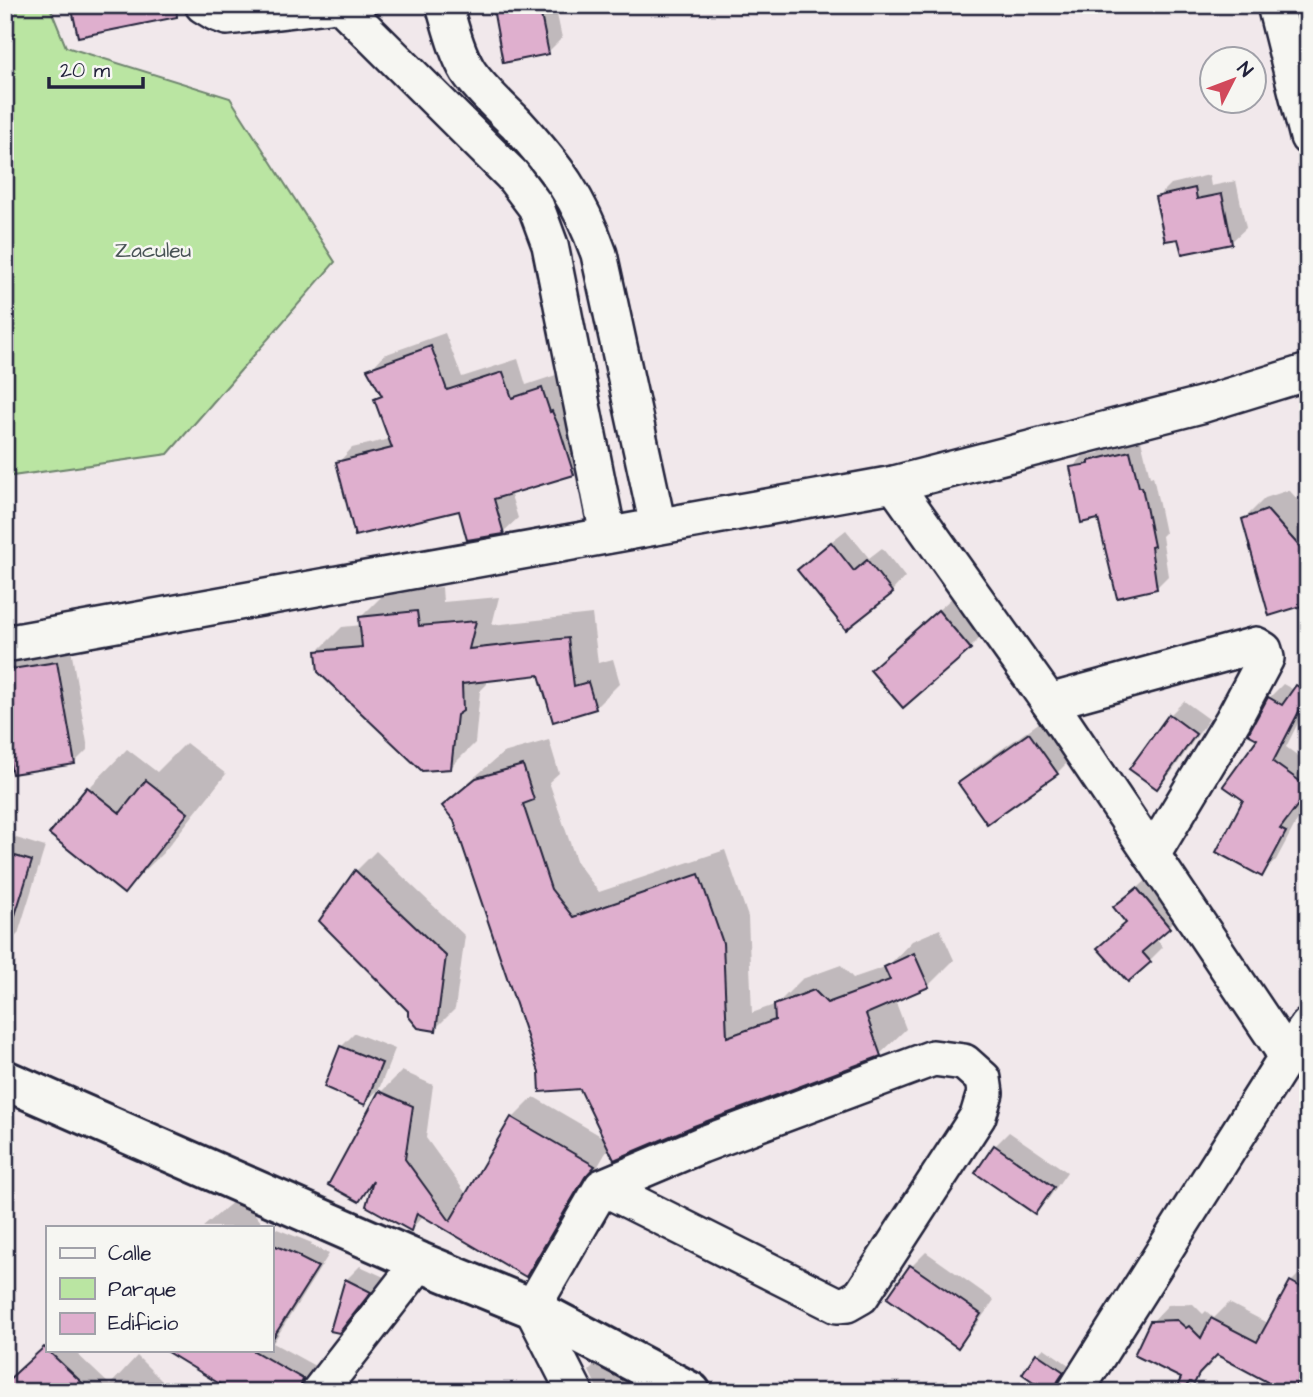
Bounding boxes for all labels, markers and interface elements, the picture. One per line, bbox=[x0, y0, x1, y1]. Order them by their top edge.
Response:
scale bar bbox=[49, 46, 144, 90]
north arrow bbox=[1198, 46, 1268, 116]
text: 20 m bbox=[60, 56, 111, 85]
text: N bbox=[1230, 56, 1259, 83]
park label: Zaculeu bbox=[115, 236, 192, 265]
legend bbox=[46, 1226, 273, 1352]
text: Calle bbox=[108, 1239, 152, 1268]
text: Parque bbox=[108, 1275, 176, 1304]
text: Edificio bbox=[108, 1309, 178, 1338]

